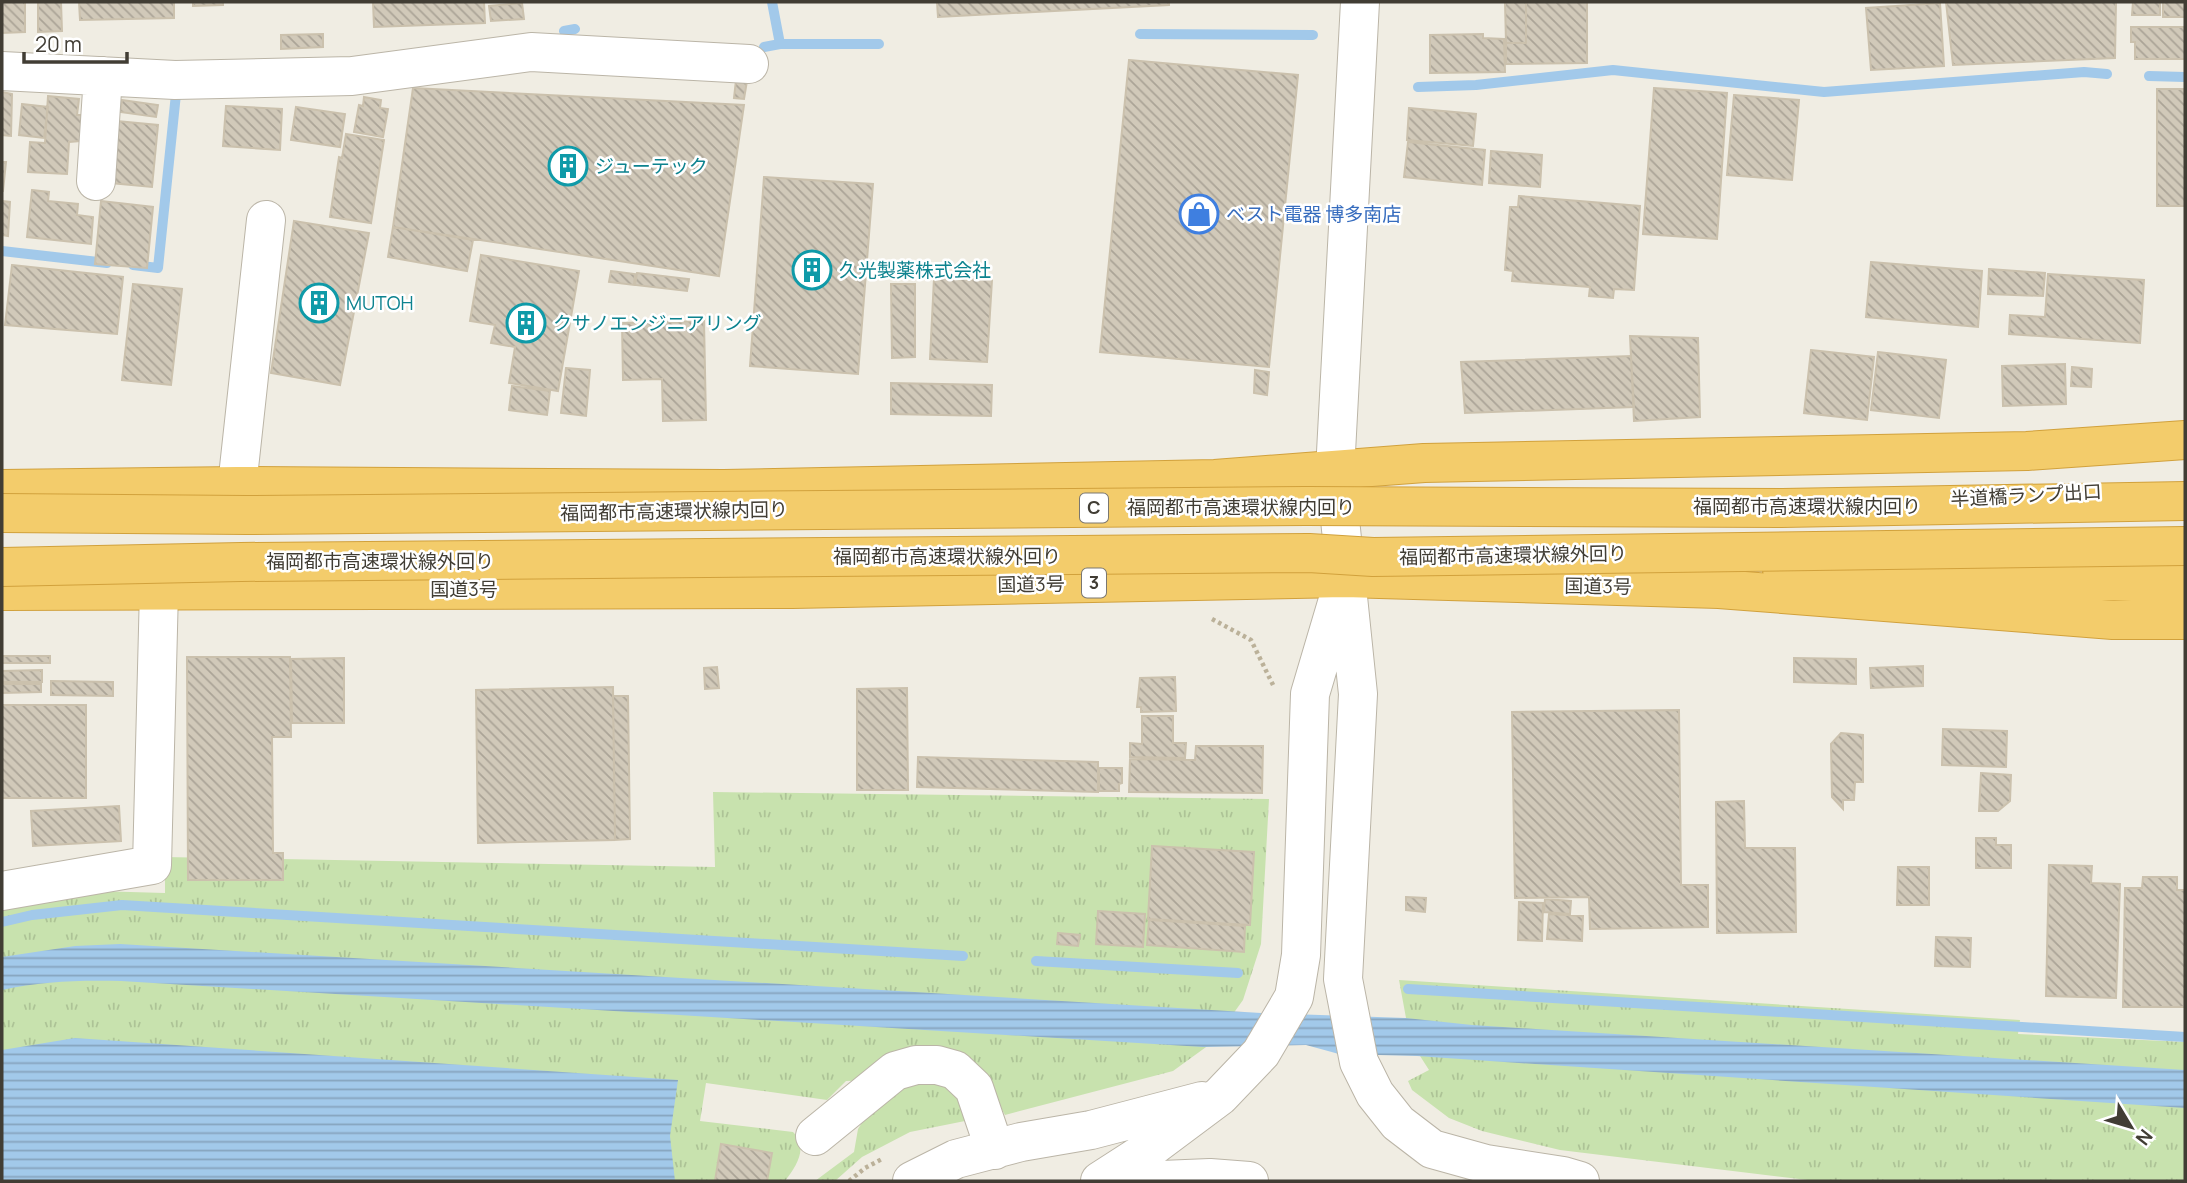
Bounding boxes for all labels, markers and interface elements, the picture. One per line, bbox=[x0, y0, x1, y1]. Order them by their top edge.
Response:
scale bar bbox=[24, 21, 128, 65]
text: 20 m bbox=[35, 30, 82, 58]
building icon: ジューテック bbox=[547, 145, 589, 187]
place label: ジューテック bbox=[595, 153, 708, 179]
shop icon: ベスト電器 博多南店 bbox=[1178, 193, 1220, 235]
place label: ベスト電器 博多南店 bbox=[1226, 201, 1401, 227]
building icon: 久光製薬株式会社 bbox=[791, 249, 833, 291]
place label: 久光製薬株式会社 bbox=[839, 257, 991, 283]
building icon: MUTOH bbox=[298, 282, 340, 324]
place label: MUTOH bbox=[346, 290, 413, 316]
building icon: クサノエンジニアリング bbox=[505, 302, 547, 344]
place label: クサノエンジニアリング bbox=[553, 310, 762, 336]
street label: 半道橋ランプ出口 bbox=[1950, 478, 2102, 512]
street label: 福岡都市高速環状線内回り bbox=[1693, 493, 1921, 519]
road number: C bbox=[1080, 494, 1108, 522]
street label: 福岡都市高速環状線内回り bbox=[1127, 494, 1355, 520]
street label: 福岡都市高速環状線内回り bbox=[560, 496, 788, 526]
street label: 福岡都市高速環状線外回り bbox=[1399, 540, 1627, 570]
street label: 福岡都市高速環状線外回り bbox=[833, 543, 1061, 569]
street label: 福岡都市高速環状線外回り bbox=[266, 548, 494, 574]
road number: 3 bbox=[1082, 568, 1106, 598]
street label: 国道3号 bbox=[997, 570, 1065, 598]
street label: 国道3号 bbox=[1564, 572, 1632, 600]
street label: 国道3号 bbox=[430, 576, 498, 602]
north arrow bbox=[2096, 1092, 2166, 1162]
text: N bbox=[2130, 1124, 2159, 1151]

